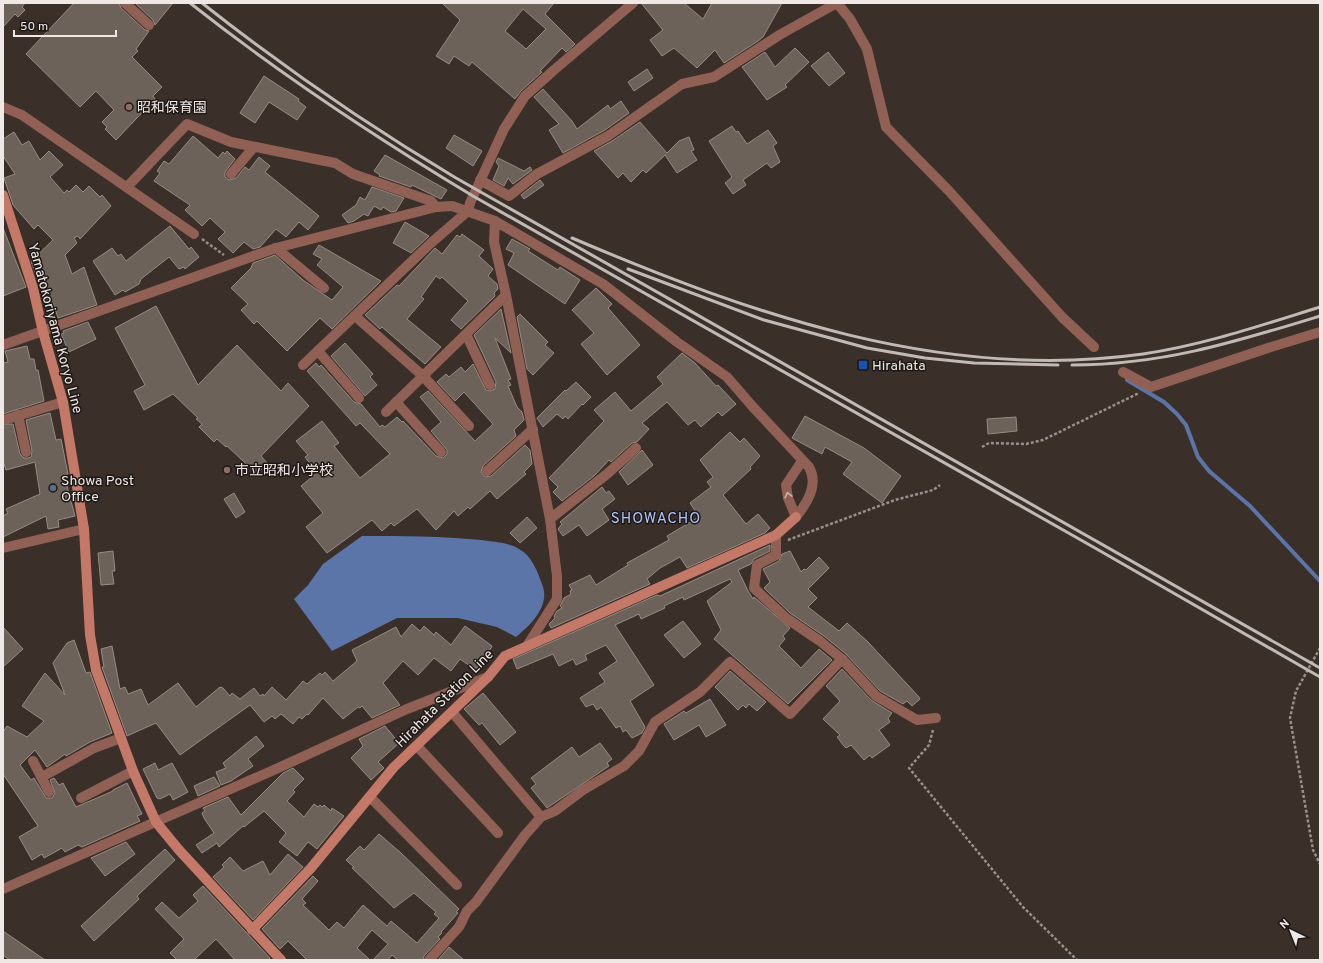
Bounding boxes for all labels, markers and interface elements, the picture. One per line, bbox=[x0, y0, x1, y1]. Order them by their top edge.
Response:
scale bar bbox=[14, 12, 116, 38]
text: 50 m bbox=[20, 19, 48, 35]
place label: 昭和保育園 bbox=[137, 100, 207, 117]
marker: 昭和保育園 bbox=[124, 102, 134, 112]
street label: Yamatokoriyama Koryo Line bbox=[24, 241, 86, 416]
place label: Hirahata bbox=[872, 358, 926, 375]
marker: Hirahata bbox=[857, 359, 869, 371]
place label: 市立昭和小学校 bbox=[235, 463, 333, 480]
marker: 市立昭和小学校 bbox=[222, 465, 232, 475]
place label: Showa Post Office bbox=[61, 473, 134, 506]
marker: Showa Post Office bbox=[48, 483, 58, 493]
one-way arrow bbox=[784, 492, 793, 499]
district label: SHOWACHO bbox=[611, 510, 701, 529]
street label: Hirahata Station Line bbox=[392, 646, 498, 752]
north arrow bbox=[1271, 911, 1311, 951]
text: N bbox=[1277, 917, 1293, 932]

